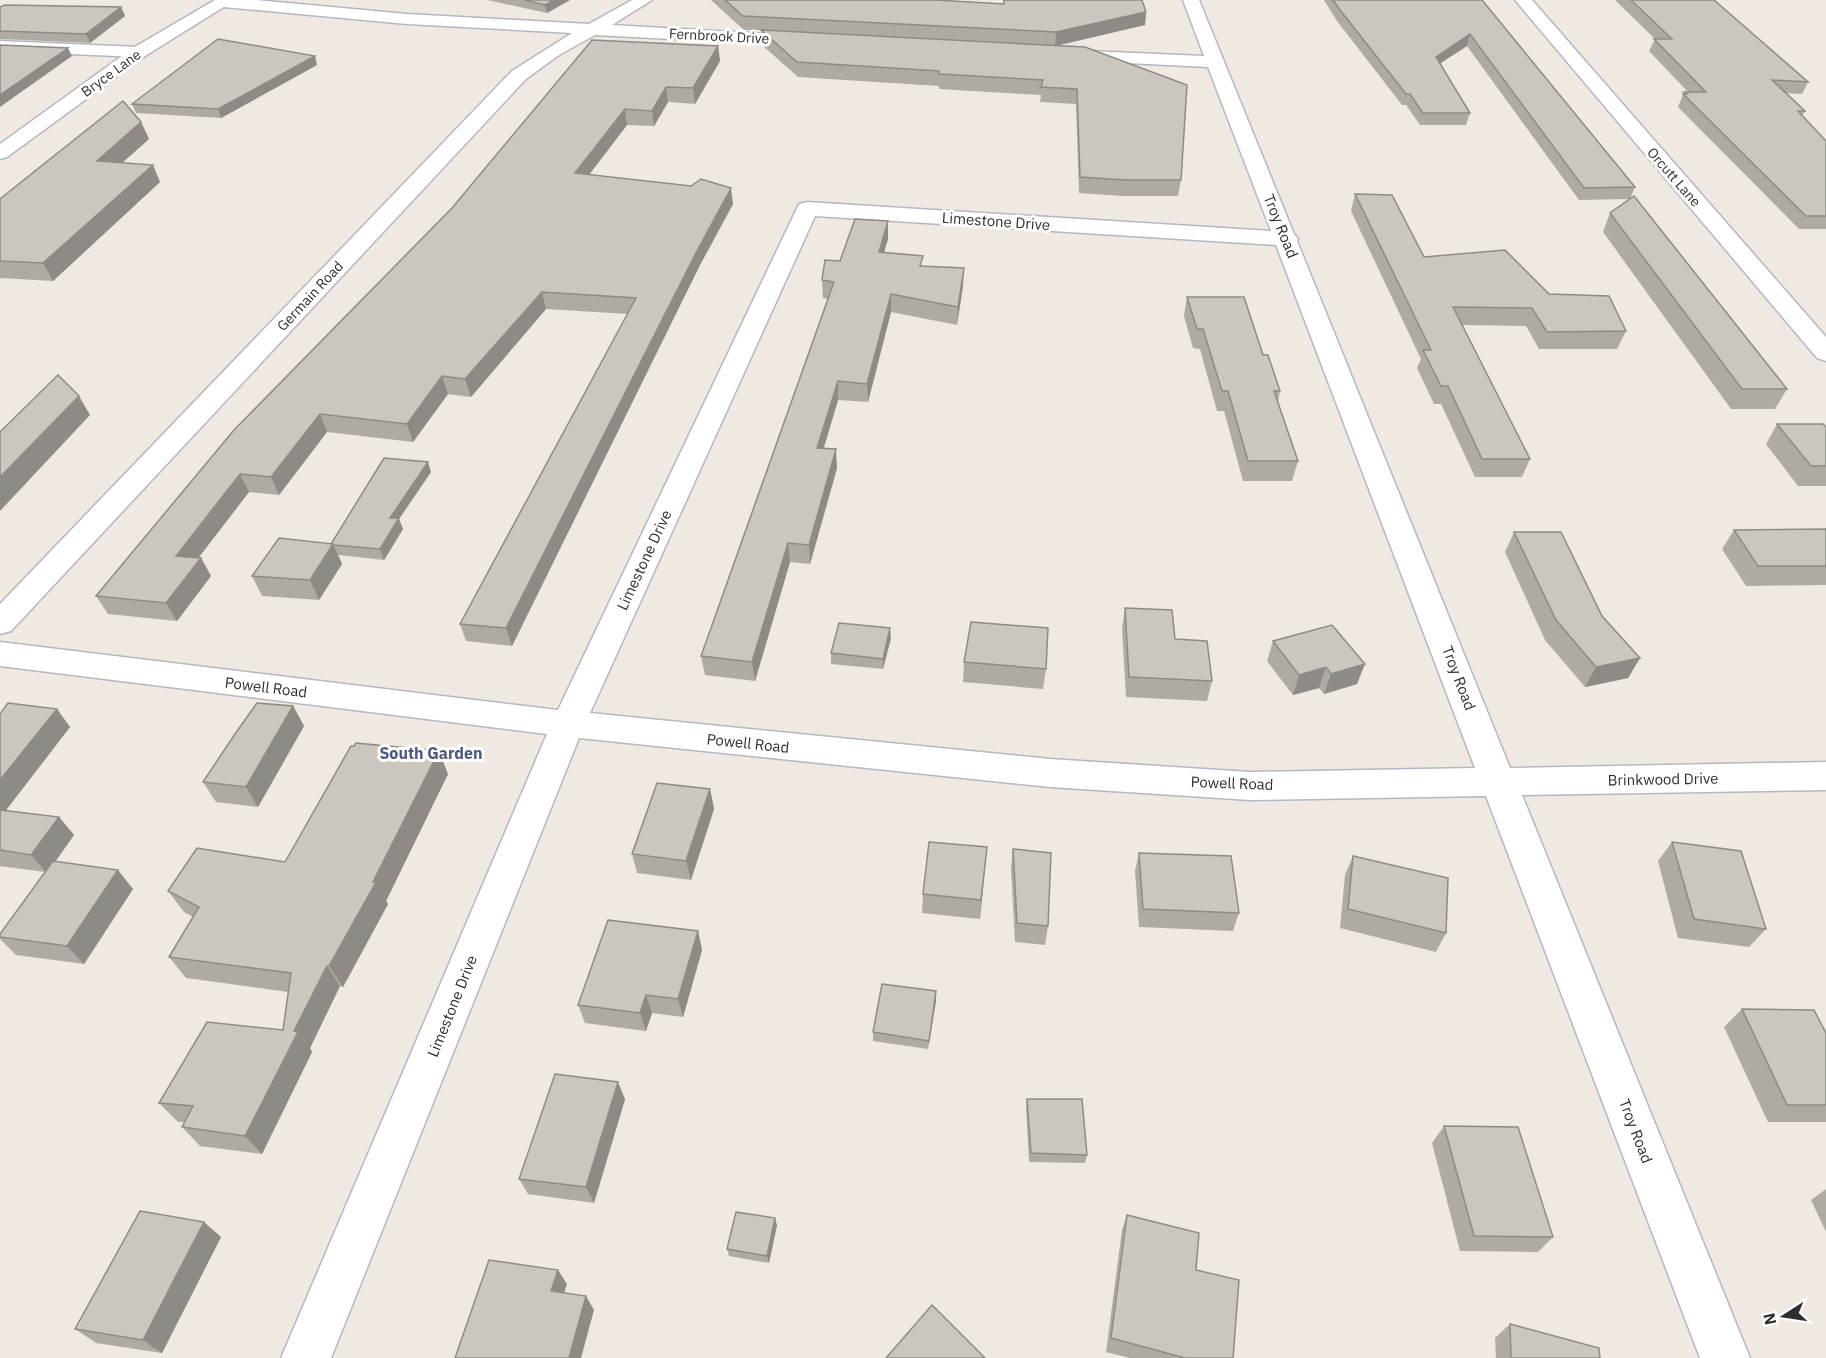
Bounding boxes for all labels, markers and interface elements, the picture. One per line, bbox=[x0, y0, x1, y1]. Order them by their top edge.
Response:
street label: Fernbrook Drive bbox=[668, 24, 770, 48]
street label: Bryce Lane bbox=[78, 45, 145, 101]
street label: Orcutt Lane bbox=[1643, 144, 1705, 211]
street label: Troy Road bbox=[1260, 191, 1302, 261]
street label: Limestone Drive bbox=[941, 208, 1051, 234]
street label: Germain Road bbox=[273, 257, 347, 335]
street label: Limestone Drive bbox=[612, 507, 676, 613]
street label: Troy Road bbox=[1438, 643, 1480, 713]
street label: Powell Road bbox=[224, 673, 308, 701]
street label: Powell Road bbox=[706, 729, 790, 757]
district label: South Garden bbox=[379, 743, 483, 763]
street label: Brinkwood Drive bbox=[1607, 769, 1719, 789]
street label: Powell Road bbox=[1190, 772, 1274, 794]
street label: Limestone Drive bbox=[423, 952, 481, 1060]
street label: Troy Road bbox=[1615, 1096, 1657, 1166]
north arrow bbox=[1754, 1286, 1814, 1346]
text: N bbox=[1758, 1311, 1780, 1327]

